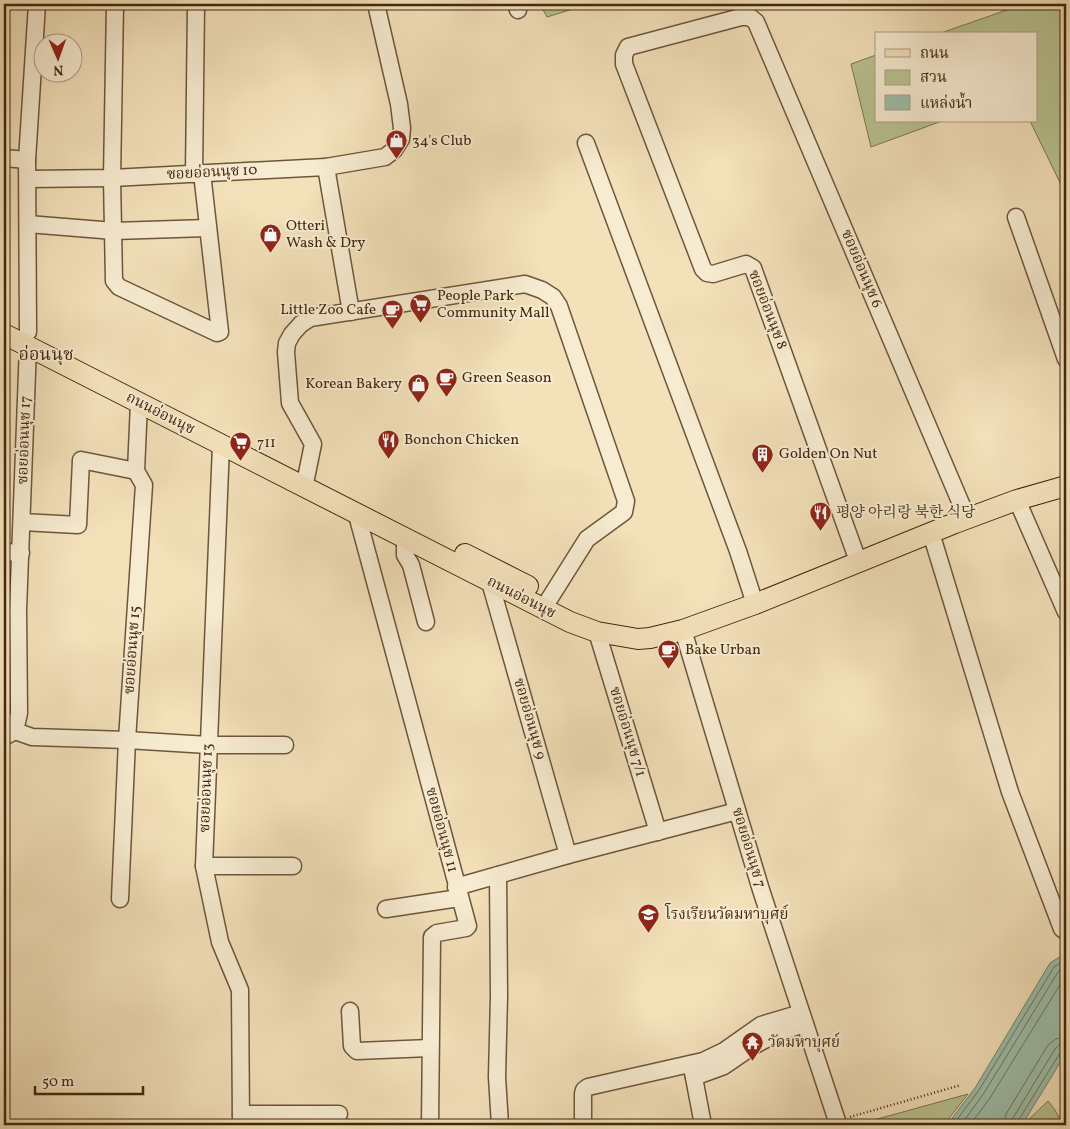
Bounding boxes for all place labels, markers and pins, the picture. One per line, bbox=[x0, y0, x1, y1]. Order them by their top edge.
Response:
shop icon: 34's Club bbox=[384, 129, 408, 160]
place label: 34's Club bbox=[412, 131, 472, 152]
place label: Otteri Wash & Dry bbox=[286, 216, 365, 254]
shop icon: Otteri Wash & Dry bbox=[258, 223, 282, 254]
place label: People Park Community Mall bbox=[437, 286, 550, 324]
supermarket icon: People Park Community Mall bbox=[409, 293, 433, 324]
cafe icon: Little Zoo Cafe bbox=[380, 298, 404, 329]
place label: Little Zoo Cafe bbox=[280, 300, 376, 321]
cafe icon: Green Season bbox=[434, 366, 458, 397]
place label: Green Season bbox=[462, 368, 552, 389]
shop icon: Korean Bakery bbox=[406, 372, 430, 403]
place label: Korean Bakery bbox=[305, 374, 402, 395]
restaurant icon: Bonchon Chicken bbox=[376, 428, 400, 459]
place label: Bonchon Chicken bbox=[404, 430, 519, 451]
supermarket icon: 711 bbox=[229, 431, 253, 462]
place label: 711 bbox=[257, 433, 276, 454]
building icon: Golden On Nut bbox=[751, 442, 775, 473]
place label: Golden On Nut bbox=[779, 444, 878, 465]
restaurant icon: 평양 아리랑 북한 식당 bbox=[808, 501, 832, 532]
place label: 평양 아리랑 북한 식당 bbox=[836, 503, 976, 524]
cafe icon: Bake Urban bbox=[657, 638, 681, 669]
place label: Bake Urban bbox=[685, 640, 761, 661]
school or university icon: โรงเรียนวัดมหาบุศย์ bbox=[637, 903, 661, 934]
place label: โรงเรียนวัดมหาบุศย์ bbox=[664, 903, 789, 926]
temple icon: วัดมหาบุศย์ bbox=[740, 1031, 764, 1062]
place label: วัดมหาบุศย์ bbox=[768, 1032, 840, 1054]

